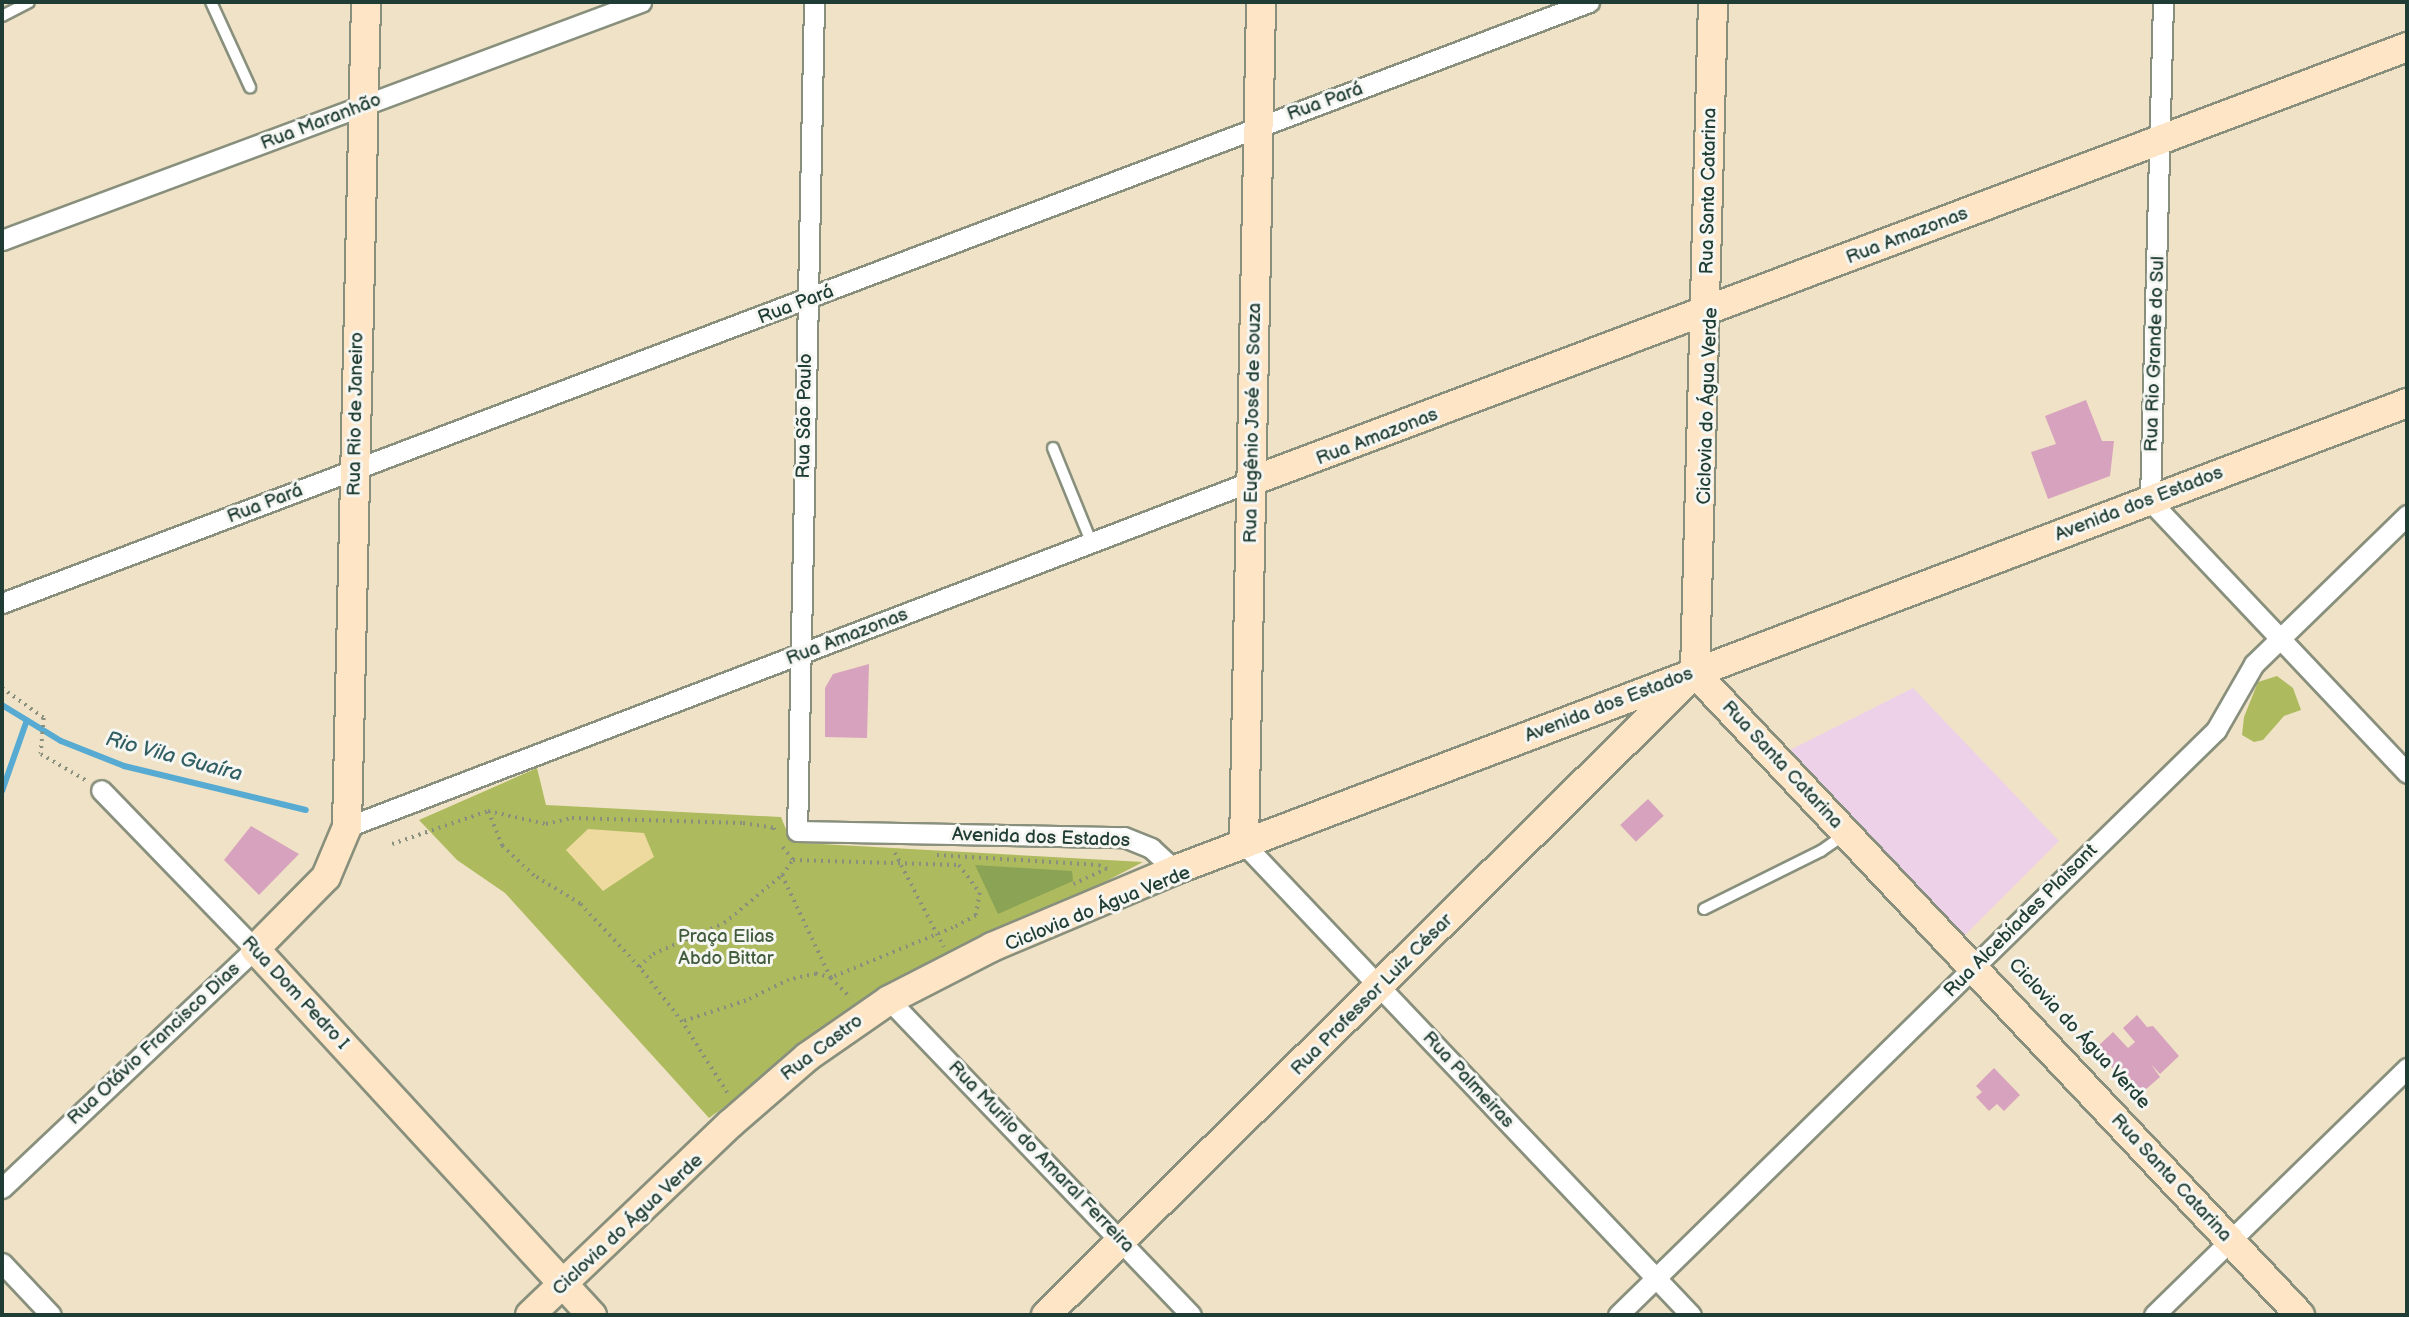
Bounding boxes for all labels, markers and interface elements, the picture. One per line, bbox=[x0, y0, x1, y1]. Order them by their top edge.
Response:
street label: Rua Pará bbox=[1284, 78, 1366, 126]
street label: Rua Maranhão bbox=[258, 89, 384, 155]
street label: Rua Santa Catarina bbox=[1696, 107, 1722, 275]
street label: Rua Amazonas bbox=[1843, 202, 1971, 270]
street label: Rua Rio Grande do Sul bbox=[2140, 255, 2170, 453]
street label: Rua Pará bbox=[755, 280, 837, 330]
street label: Rua Eugênio José de Souza bbox=[1239, 302, 1267, 544]
street label: Ciclovia do Água Verde bbox=[1693, 307, 1723, 505]
street label: Rua Rio de Janeiro bbox=[343, 331, 369, 497]
street label: Rua São Paulo bbox=[793, 353, 817, 479]
street label: Rua Amazonas bbox=[1313, 403, 1441, 471]
street label: Avenida dos Estados bbox=[2052, 461, 2226, 547]
street label: Rua Pará bbox=[224, 479, 306, 529]
street label: Rua Amazonas bbox=[783, 603, 911, 671]
street label: Avenida dos Estados bbox=[1522, 662, 1696, 748]
street label: Rua Santa Catarina bbox=[1717, 696, 1847, 834]
water label: Rio Vila Guaíra bbox=[103, 727, 245, 787]
street label: Avenida dos Estados bbox=[951, 823, 1131, 853]
street label: Rua Alcebíades Plaisant bbox=[1940, 840, 2102, 1002]
street label: Ciclovia do Água Verde bbox=[1002, 861, 1194, 957]
street label: Rua Professor Luiz César bbox=[1286, 909, 1458, 1081]
park label: Praça Elias Abdo Bittar bbox=[678, 926, 774, 970]
street label: Rua Dom Pedro I bbox=[237, 932, 353, 1054]
street label: Ciclovia do Água Verde bbox=[2003, 954, 2155, 1114]
street label: Rua Otávio Francisco Dias bbox=[63, 958, 245, 1130]
street label: Rua Castro bbox=[777, 1010, 867, 1086]
street label: Rua Palmeiras bbox=[1417, 1027, 1519, 1133]
street label: Rua Murilo do Amaral Ferreira bbox=[943, 1056, 1139, 1258]
street label: Rua Santa Catarina bbox=[2106, 1109, 2236, 1247]
street label: Ciclovia do Água Verde bbox=[548, 1149, 708, 1301]

